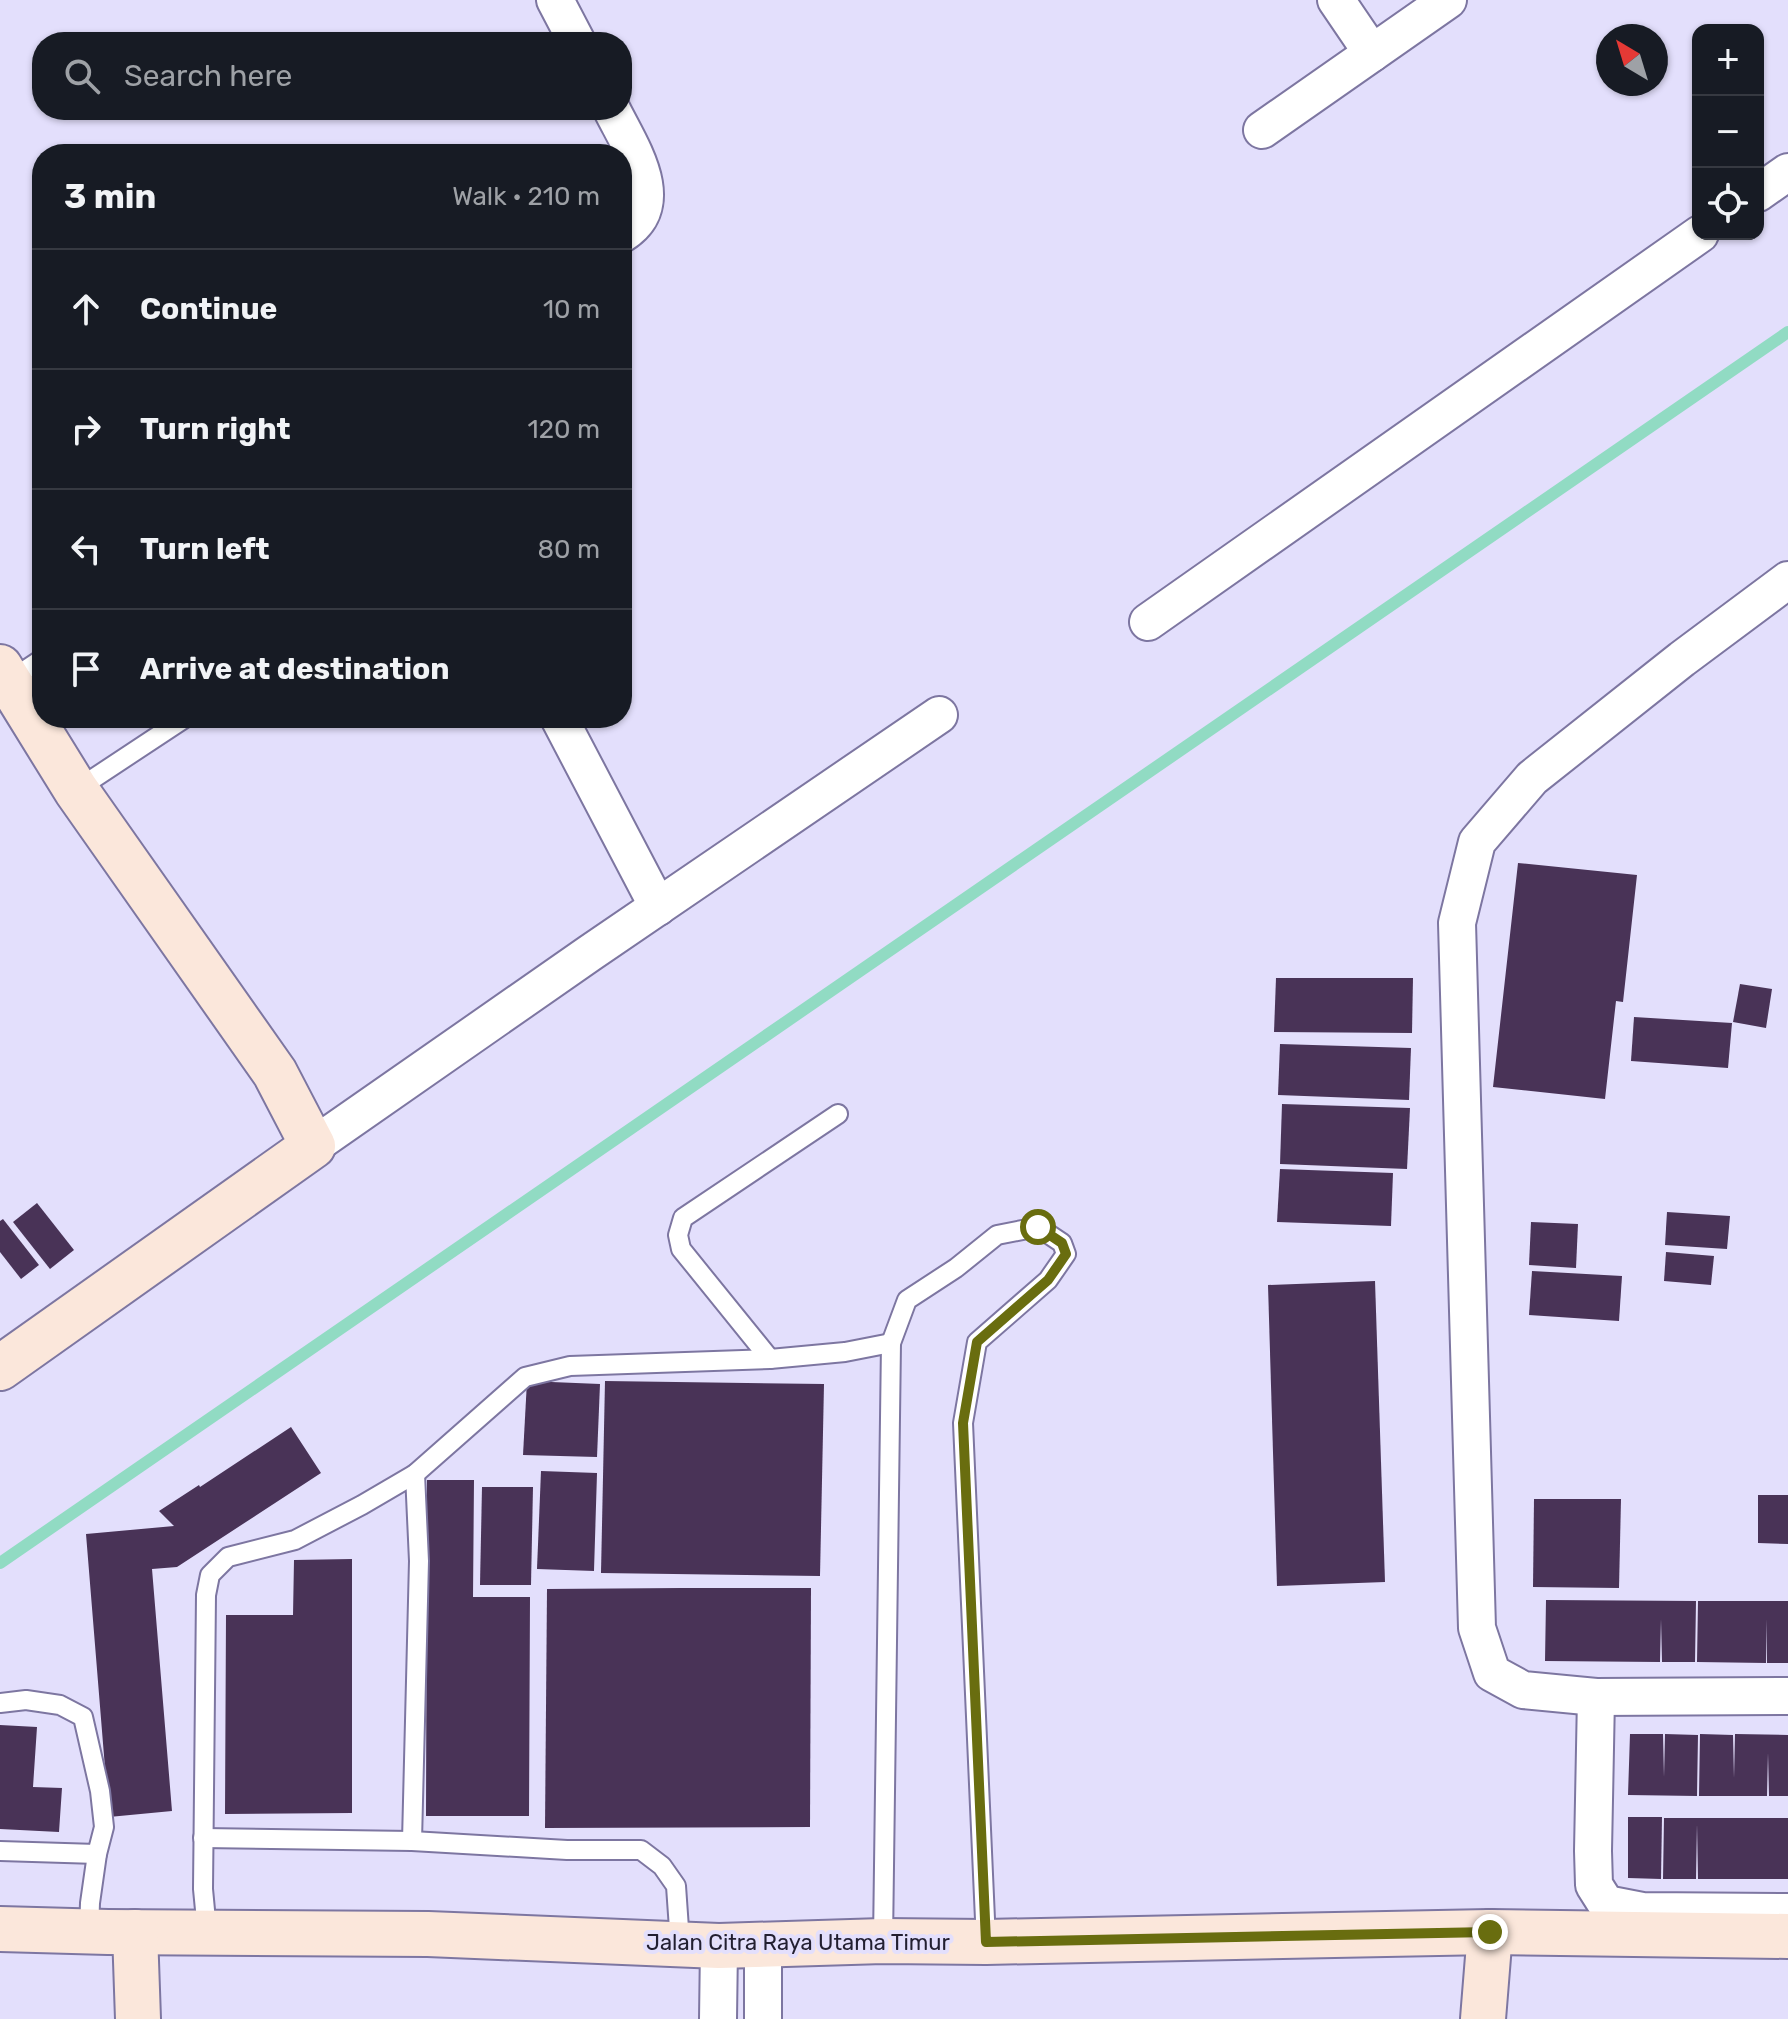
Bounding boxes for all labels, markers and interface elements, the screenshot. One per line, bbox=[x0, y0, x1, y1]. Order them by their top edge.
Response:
north arrow bbox=[1596, 24, 1668, 96]
map controls bbox=[1692, 24, 1764, 240]
button: + bbox=[1692, 24, 1764, 96]
search box bbox=[32, 32, 632, 120]
icon: search bbox=[60, 54, 104, 98]
text: Search here bbox=[124, 58, 292, 94]
button: − bbox=[1692, 96, 1764, 168]
button: locate bbox=[1692, 168, 1764, 240]
text: 3 min bbox=[64, 176, 156, 217]
text: Walk · 210 m bbox=[452, 181, 600, 212]
icon: ahead bbox=[64, 287, 108, 331]
text: Continue bbox=[140, 291, 277, 327]
text: 10 m bbox=[543, 294, 600, 325]
icon: right bbox=[64, 407, 108, 451]
text: Turn right bbox=[140, 411, 291, 447]
text: 120 m bbox=[528, 414, 600, 445]
icon: left bbox=[64, 527, 108, 571]
text: Turn left bbox=[140, 531, 270, 567]
text: 80 m bbox=[537, 534, 600, 565]
icon: arrive bbox=[64, 647, 108, 691]
text: Arrive at destination bbox=[140, 651, 450, 687]
route start bbox=[1020, 1209, 1056, 1245]
route end bbox=[1472, 1914, 1508, 1950]
street label: Jalan Citra Raya Utama Timur bbox=[646, 1929, 951, 1956]

